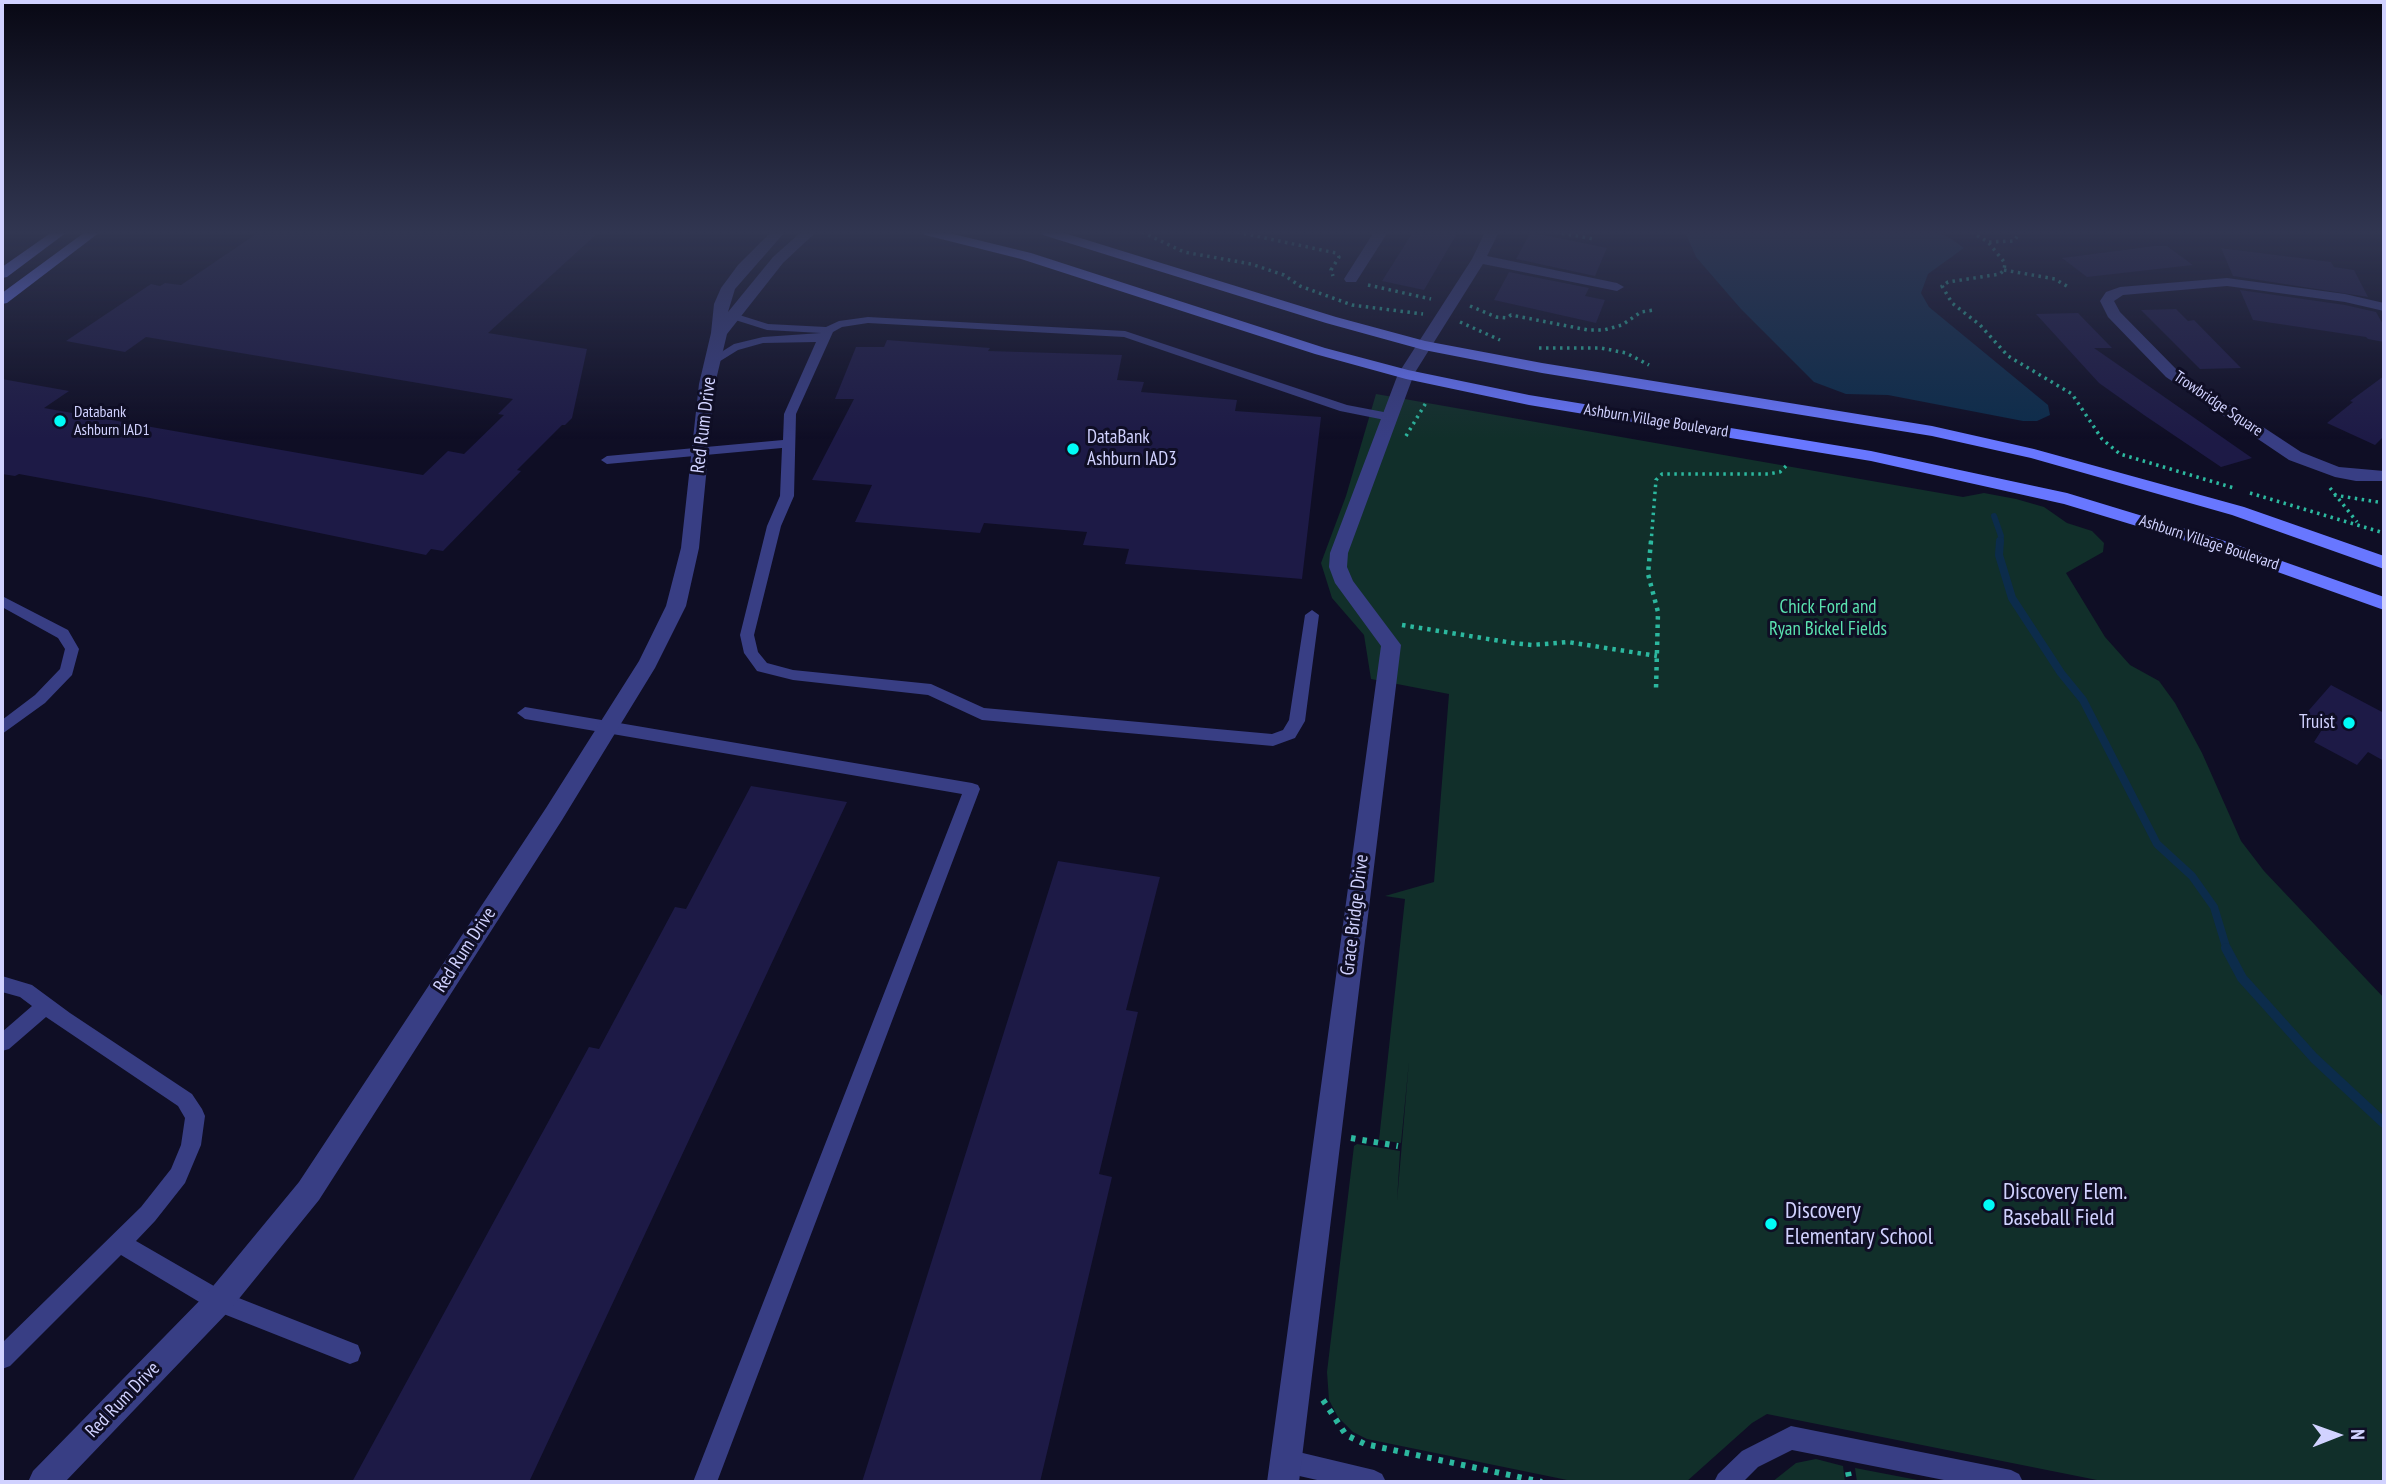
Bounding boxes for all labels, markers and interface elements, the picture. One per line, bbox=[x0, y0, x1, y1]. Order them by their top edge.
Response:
street label: Trowbridge Square bbox=[2170, 367, 2266, 441]
street label: Red Rum Drive bbox=[687, 376, 721, 474]
street label: Ashburn Village Boulevard bbox=[1583, 400, 1729, 442]
place label: Databank Ashburn IAD1 bbox=[74, 402, 150, 440]
marker: Databank Ashburn IAD1 bbox=[52, 413, 68, 429]
place label: DataBank Ashburn IAD3 bbox=[1087, 427, 1177, 471]
marker: DataBank Ashburn IAD3 bbox=[1065, 441, 1081, 457]
street label: Ashburn Village Boulevard bbox=[2137, 511, 2281, 575]
park label: Chick Ford and Ryan Bickel Fields bbox=[1769, 597, 1887, 641]
place label: Truist bbox=[2299, 712, 2335, 734]
marker: Truist bbox=[2341, 715, 2357, 731]
street label: Grace Bridge Drive bbox=[1336, 853, 1374, 977]
street label: Red Rum Drive bbox=[429, 903, 501, 997]
place label: Discovery Elem. Baseball Field bbox=[2003, 1178, 2127, 1232]
place label: Discovery Elementary School bbox=[1785, 1197, 1933, 1251]
marker: Discovery Elem. Baseball Field bbox=[1981, 1197, 1997, 1213]
marker: Discovery Elementary School bbox=[1763, 1216, 1779, 1232]
street label: Red Rum Drive bbox=[81, 1357, 165, 1443]
north arrow bbox=[2302, 1400, 2372, 1470]
text: N bbox=[2346, 1429, 2370, 1440]

